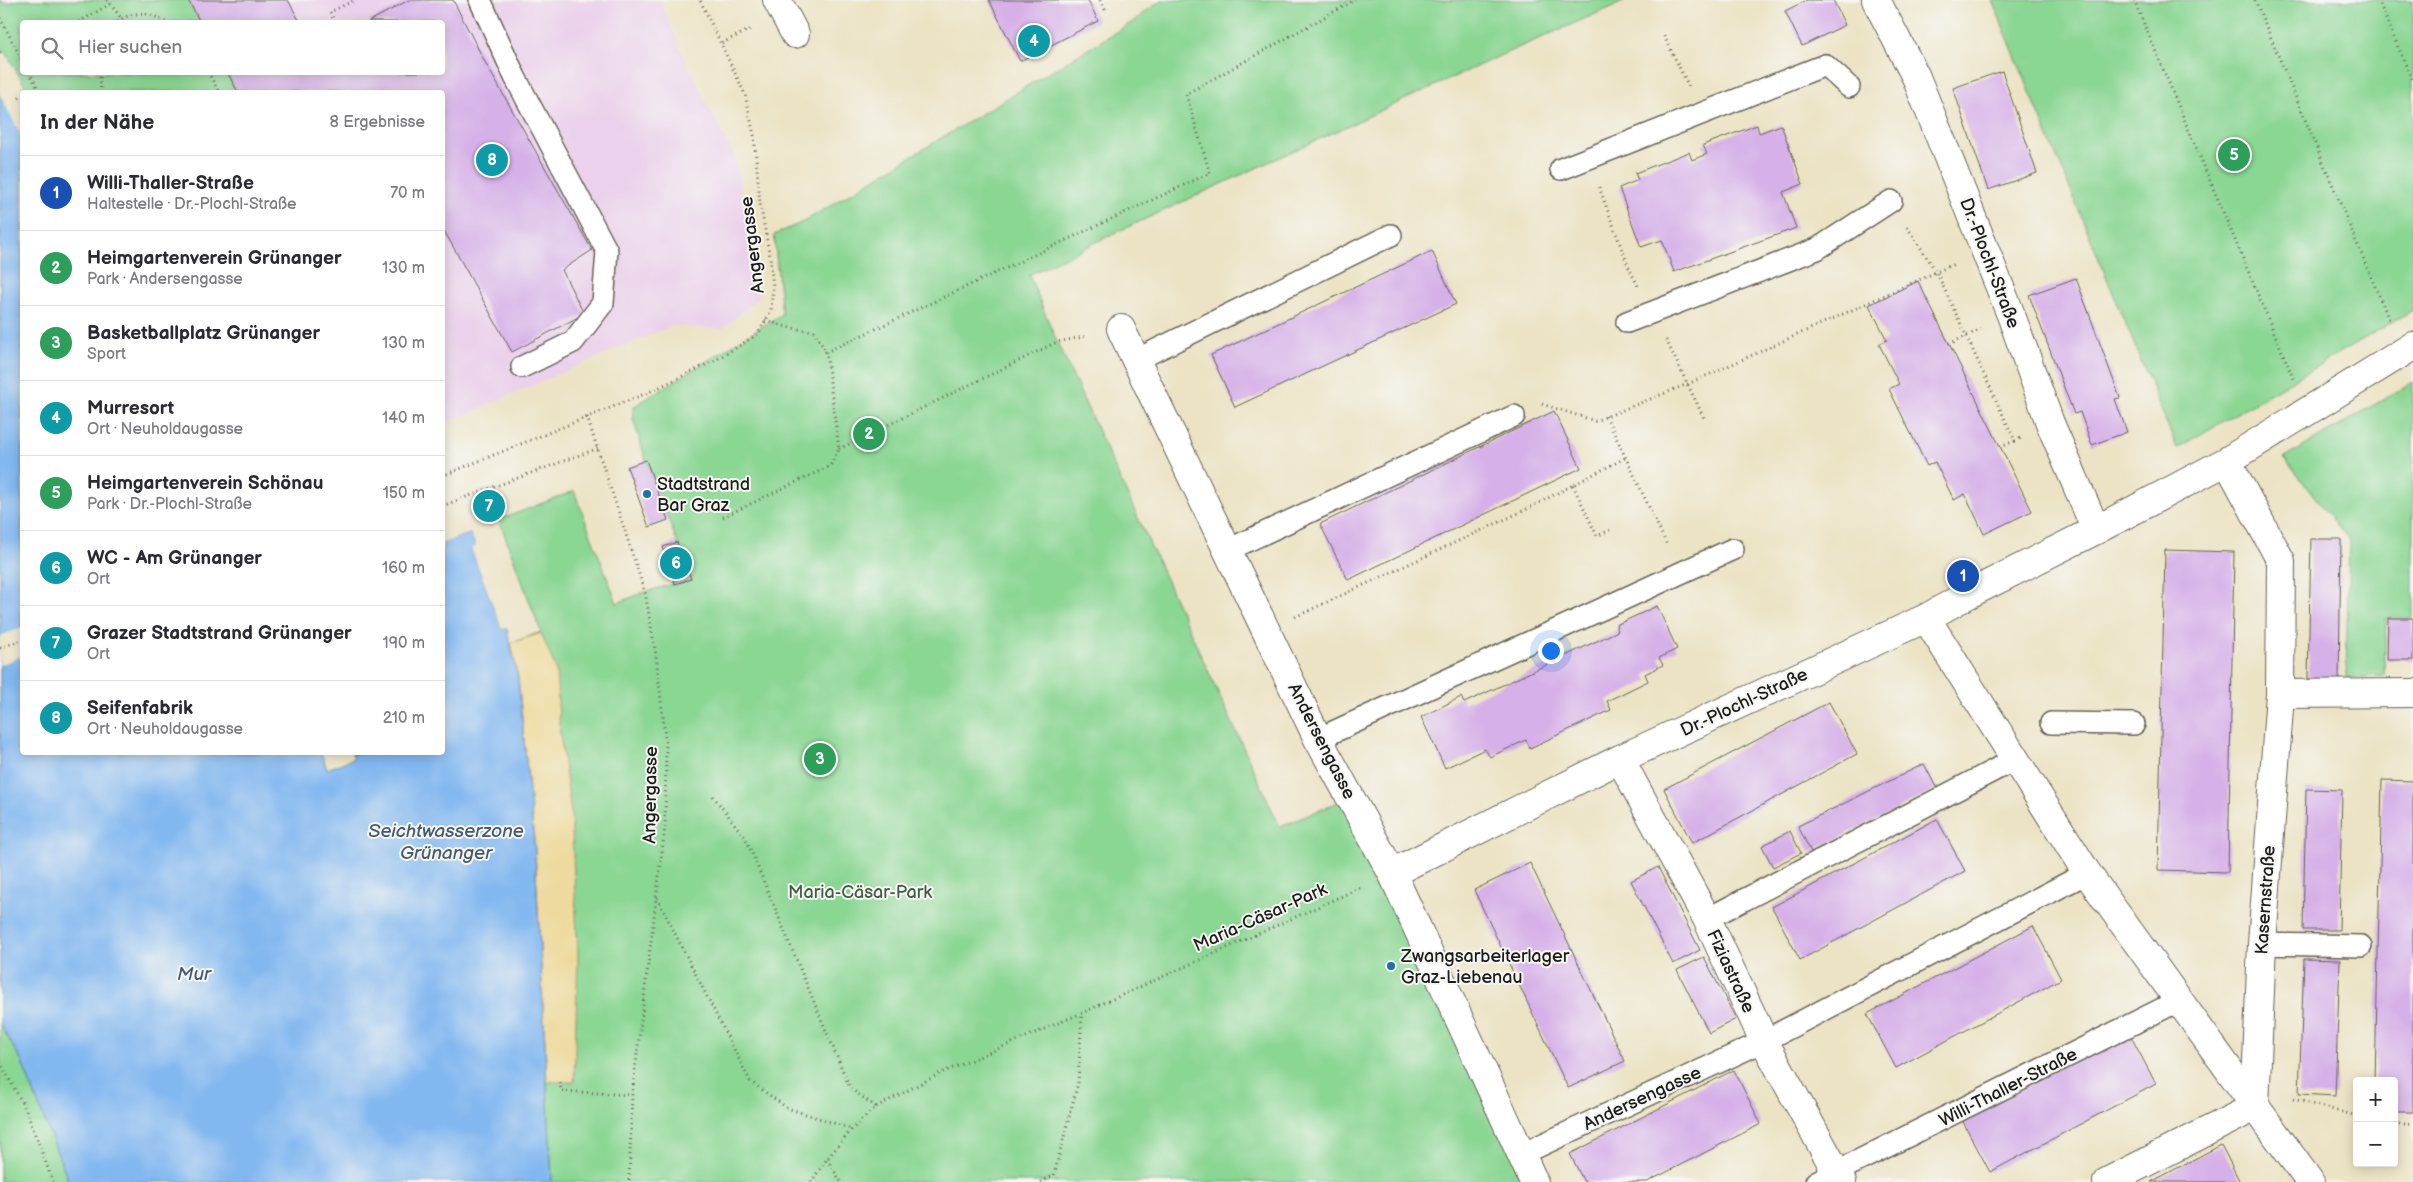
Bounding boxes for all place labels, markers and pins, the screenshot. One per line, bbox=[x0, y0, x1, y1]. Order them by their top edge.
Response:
pin: 4 bbox=[1018, 22, 1050, 60]
pin: 5 bbox=[2218, 136, 2250, 174]
pin: 8 bbox=[476, 141, 508, 179]
pin: 2 bbox=[853, 415, 885, 453]
place label: Stadtstrand Bar Graz bbox=[657, 474, 750, 516]
pin: 7 bbox=[473, 487, 505, 525]
marker: Stadtstrand Bar Graz bbox=[641, 488, 653, 500]
pin: 6 bbox=[660, 544, 692, 582]
pin: 1 bbox=[1947, 557, 1979, 595]
pin: 3 bbox=[804, 740, 836, 778]
place label: Zwangsarbeiterlager Graz-Liebenau bbox=[1400, 946, 1570, 988]
marker: Zwangsarbeiterlager Graz-Liebenau bbox=[1385, 960, 1397, 972]

